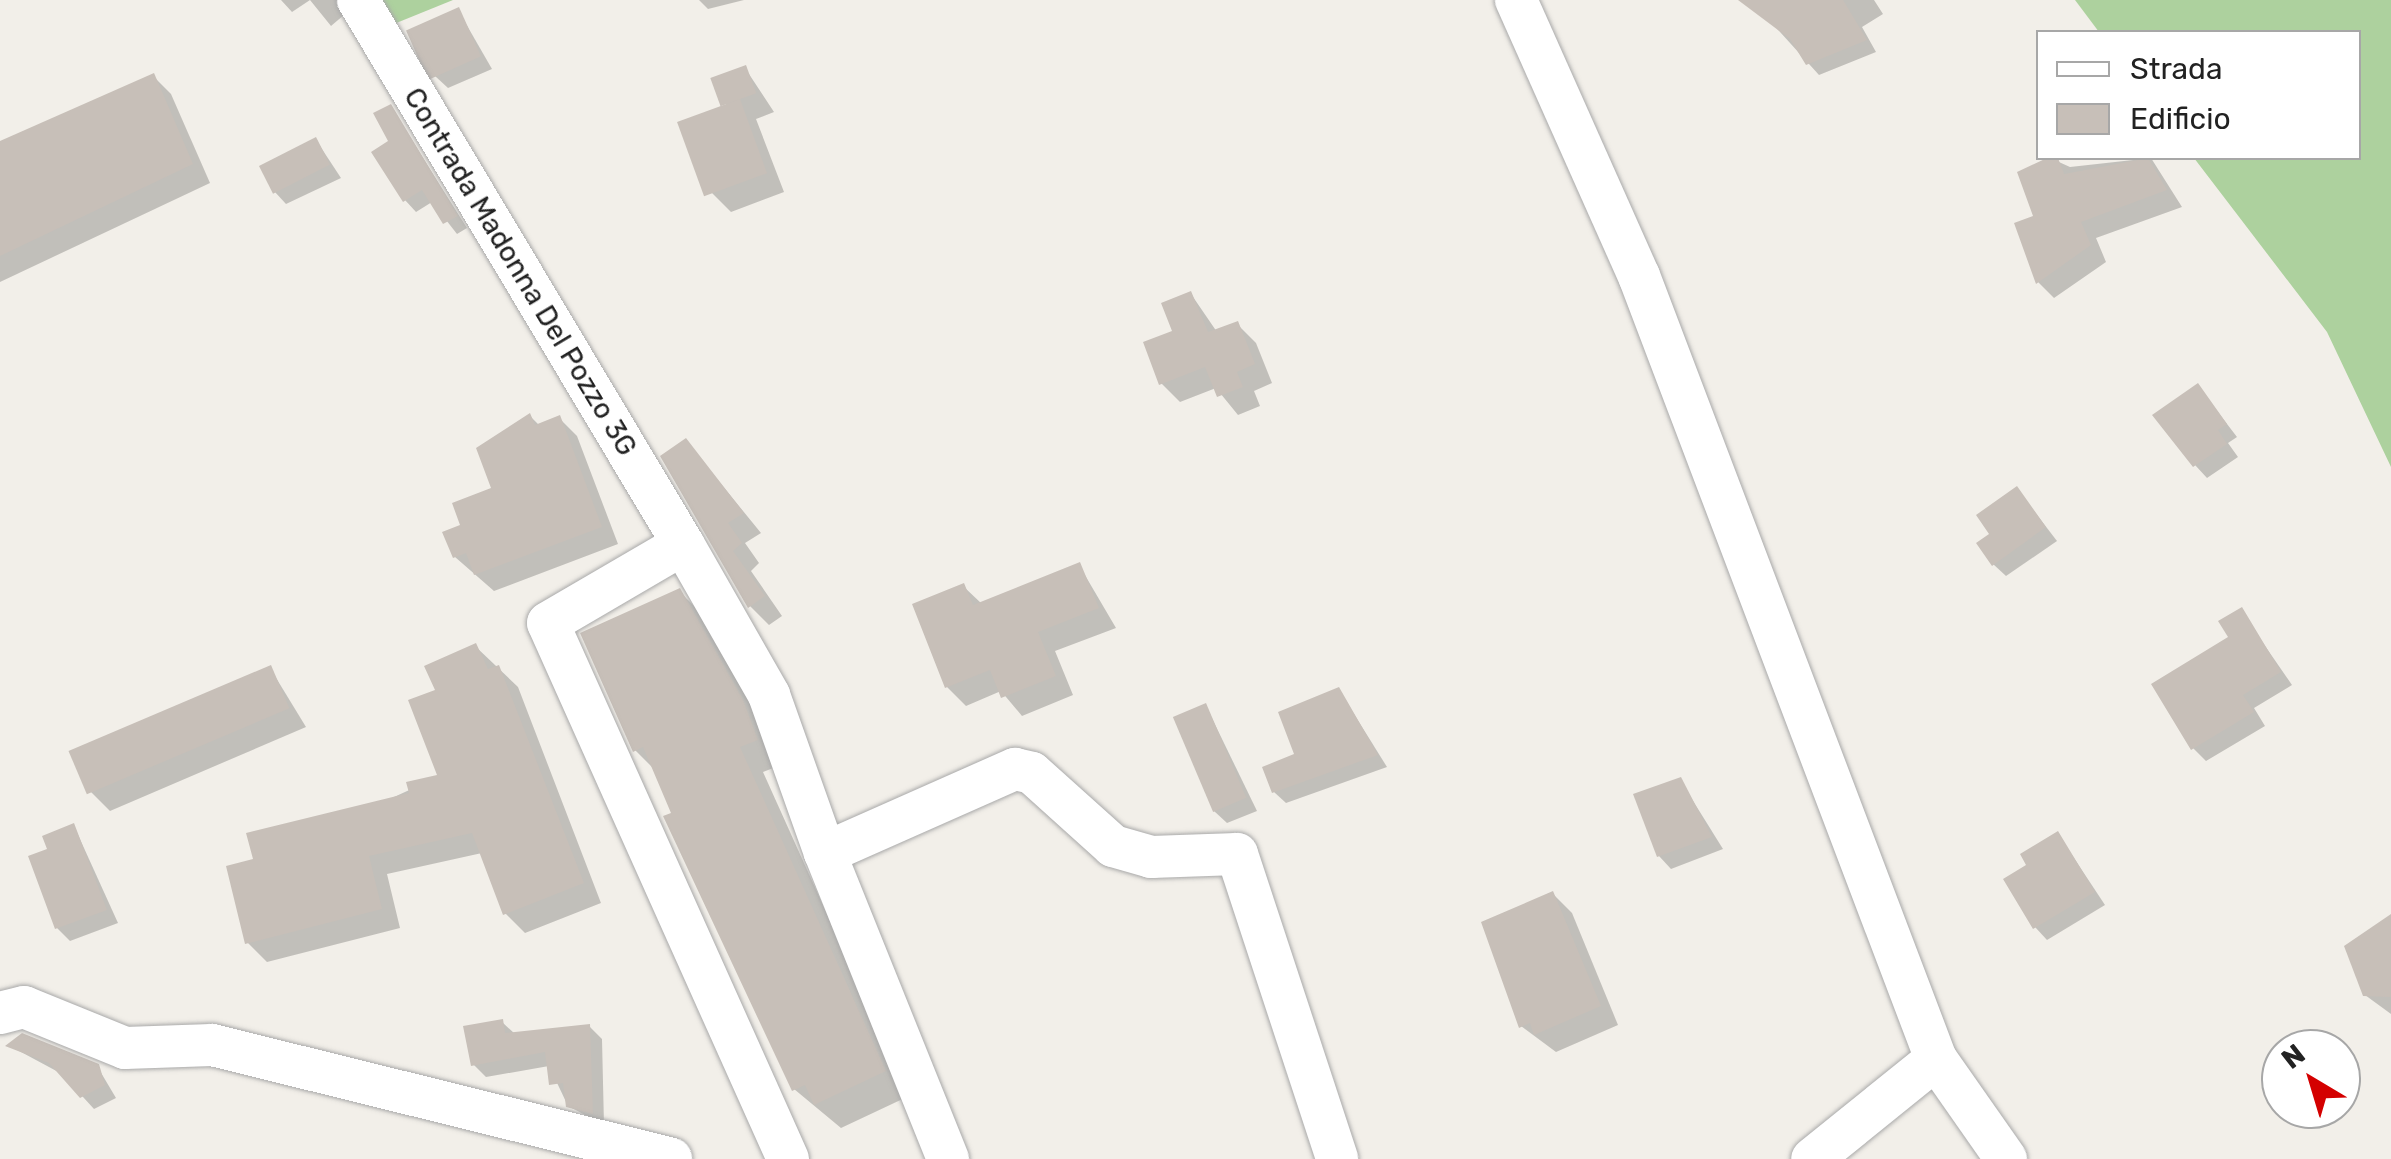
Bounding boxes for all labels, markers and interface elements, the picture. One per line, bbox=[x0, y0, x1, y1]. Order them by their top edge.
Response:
legend bbox=[2036, 30, 2361, 160]
text: Strada bbox=[2130, 51, 2223, 87]
street label: Contrada Madonna Del Pozzo 3G bbox=[397, 82, 643, 462]
text: Edificio bbox=[2130, 101, 2231, 137]
north arrow bbox=[2261, 1029, 2361, 1129]
text: N bbox=[2275, 1037, 2312, 1076]

